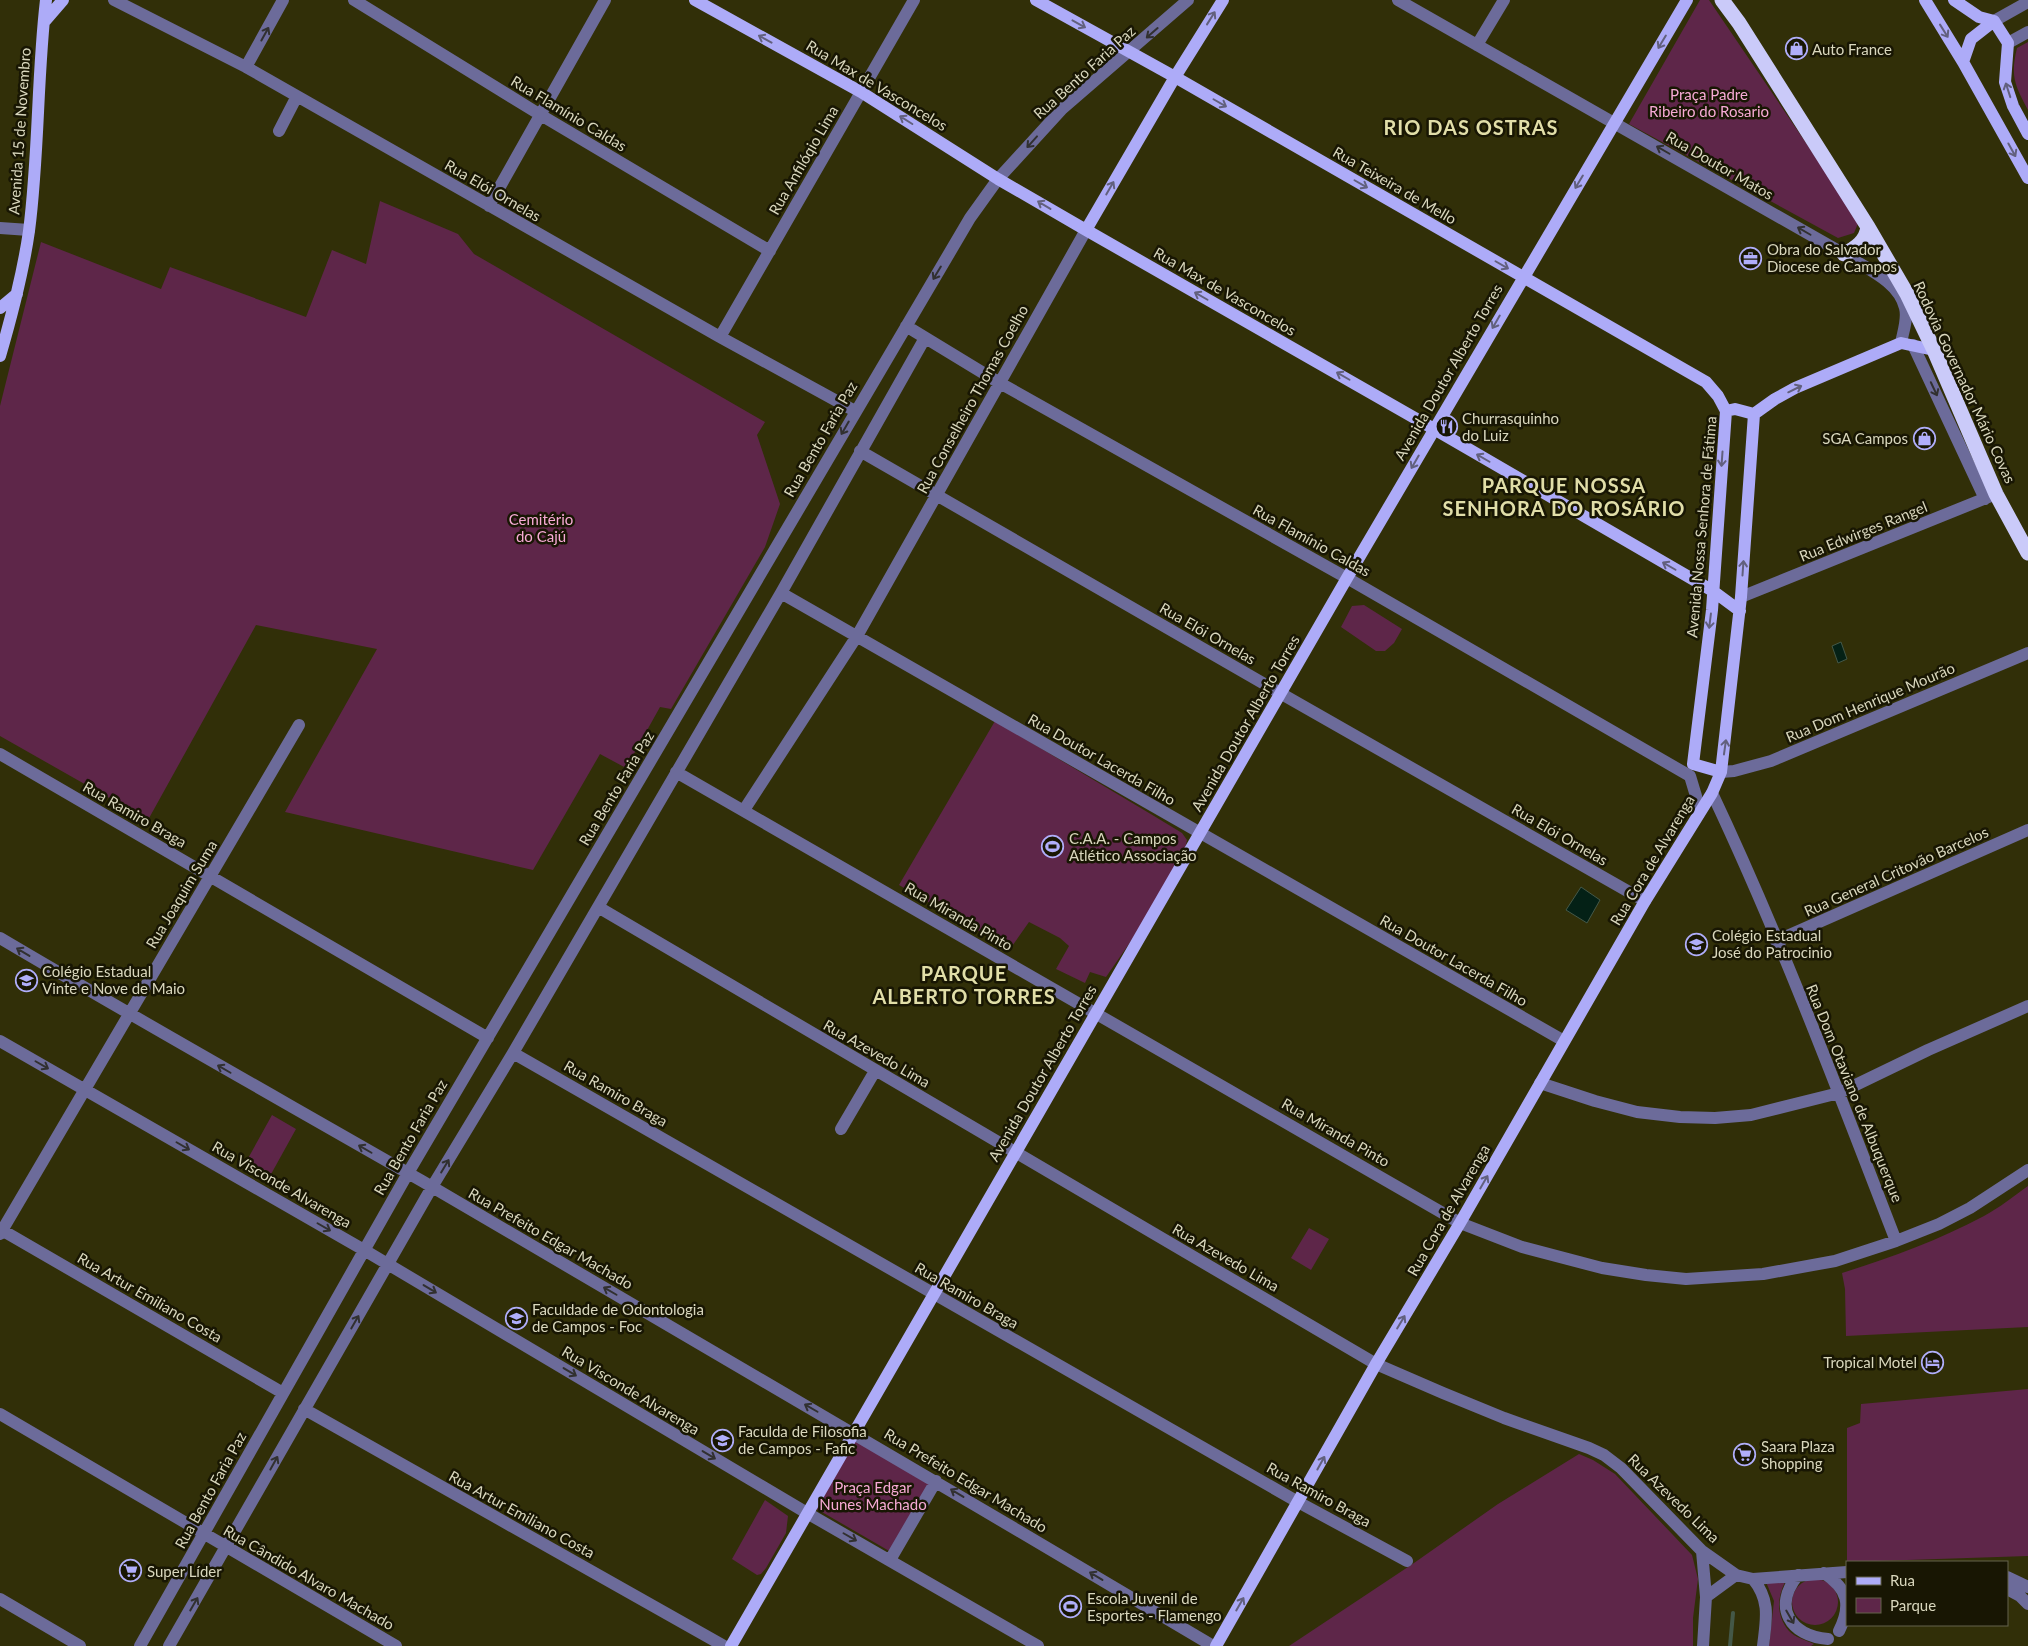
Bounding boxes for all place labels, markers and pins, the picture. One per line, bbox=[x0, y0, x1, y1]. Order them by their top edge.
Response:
shop icon: Auto France bbox=[1784, 37, 1808, 61]
place label: Auto France bbox=[1812, 40, 1892, 58]
place label: Obra do Salvador Diocese de Campos bbox=[1767, 240, 1897, 275]
office icon: Obra do Salvador Diocese de Campos bbox=[1739, 246, 1763, 270]
place label: Churrasquinho do Luiz bbox=[1462, 409, 1559, 444]
restaurant icon: Churrasquinho do Luiz bbox=[1434, 415, 1458, 439]
shop icon: SGA Campos bbox=[1912, 426, 1936, 450]
place label: SGA Campos bbox=[1822, 429, 1908, 447]
place label: C.A.A. - Campos Atlético Associação bbox=[1069, 829, 1197, 864]
sports icon: C.A.A. - Campos Atlético Associação bbox=[1041, 835, 1065, 859]
place label: Colégio Estadual José do Patrocinio bbox=[1712, 926, 1832, 961]
school or university icon: Colégio Estadual José do Patrocinio bbox=[1684, 932, 1708, 956]
place label: Colégio Estadual Vinte e Nove de Maio bbox=[42, 962, 185, 997]
school or university icon: Colégio Estadual Vinte e Nove de Maio bbox=[14, 968, 38, 992]
place label: Faculdade de Odontologia de Campos - Foc bbox=[532, 1300, 704, 1335]
school or university icon: Faculdade de Odontologia de Campos - Foc bbox=[504, 1306, 528, 1330]
hotel icon: Tropical Motel bbox=[1921, 1350, 1945, 1374]
place label: Tropical Motel bbox=[1823, 1353, 1917, 1371]
place label: Faculda de Filosofia de Campos - Fafic bbox=[738, 1422, 867, 1457]
school or university icon: Faculda de Filosofia de Campos - Fafic bbox=[710, 1428, 734, 1452]
place label: Saara Plaza Shopping bbox=[1761, 1437, 1835, 1472]
supermarket icon: Saara Plaza Shopping bbox=[1733, 1443, 1757, 1467]
supermarket icon: Super Líder bbox=[119, 1559, 143, 1583]
place label: Super Líder bbox=[147, 1562, 222, 1580]
place label: Escola Juvenil de Esportes - Flamengo bbox=[1087, 1589, 1222, 1624]
sports icon: Escola Juvenil de Esportes - Flamengo bbox=[1059, 1595, 1083, 1619]

